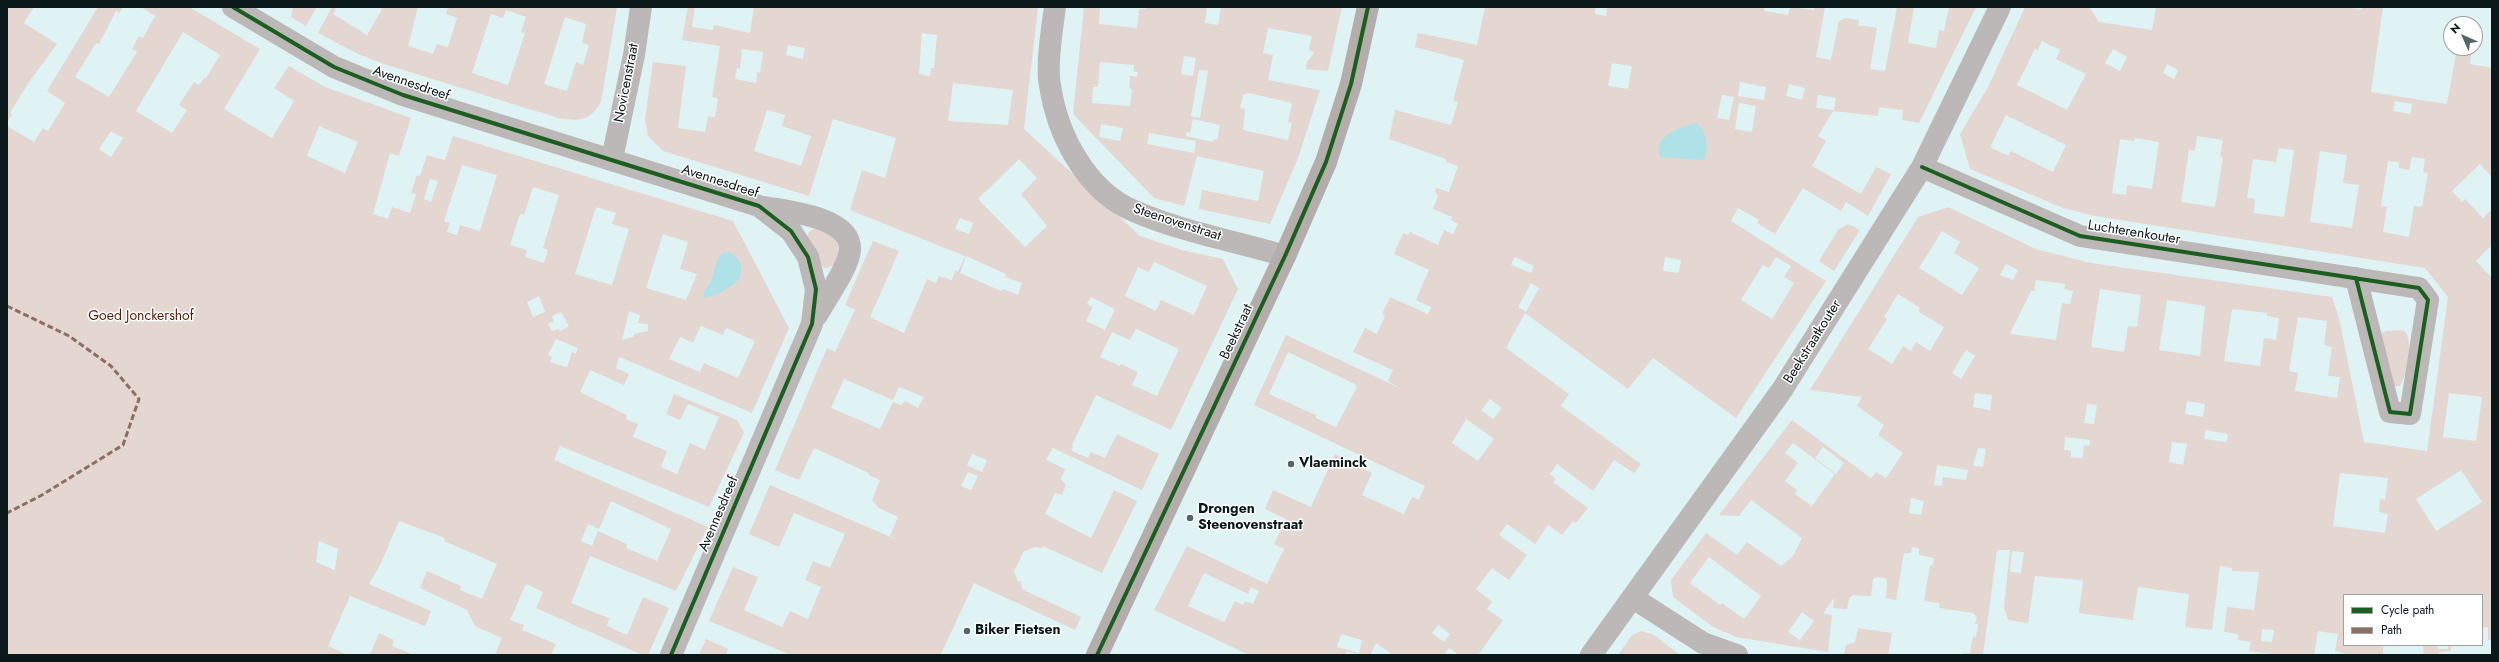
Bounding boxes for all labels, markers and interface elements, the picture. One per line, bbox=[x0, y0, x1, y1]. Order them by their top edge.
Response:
north arrow bbox=[2443, 16, 2483, 56]
text: N bbox=[2446, 19, 2464, 37]
street label: Novicenstraat bbox=[611, 42, 643, 124]
street label: Avennesdreef bbox=[370, 63, 452, 105]
street label: Avennesdreef bbox=[679, 162, 761, 202]
street label: Steenovenstraat bbox=[1131, 201, 1223, 245]
street label: Luchterenkouter bbox=[2087, 217, 2181, 249]
street label: Beekstraatkouter bbox=[1781, 297, 1845, 387]
street label: Beekstraat bbox=[1217, 302, 1257, 362]
park label: Goed Jonckershof bbox=[88, 309, 194, 325]
place label: Vlaeminck bbox=[1299, 456, 1367, 472]
marker: Vlaeminck bbox=[1286, 459, 1296, 469]
street label: Avennesdreef bbox=[696, 474, 742, 554]
place label: Drongen Steenovenstraat bbox=[1198, 502, 1303, 534]
marker: Drongen Steenovenstraat bbox=[1185, 513, 1195, 523]
legend bbox=[2343, 594, 2483, 646]
text: Cycle path bbox=[2381, 601, 2434, 619]
text: Path bbox=[2381, 621, 2402, 639]
place label: Biker Fietsen bbox=[975, 623, 1061, 639]
marker: Biker Fietsen bbox=[962, 626, 972, 636]

